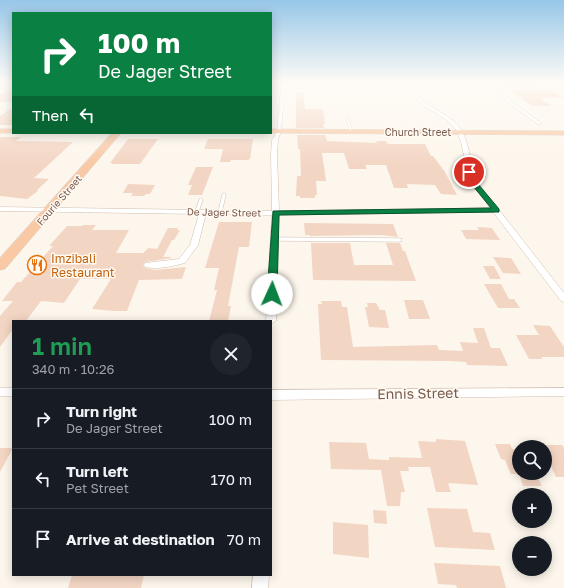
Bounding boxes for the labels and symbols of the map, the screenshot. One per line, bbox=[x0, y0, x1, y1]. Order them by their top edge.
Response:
street label: Church Street bbox=[385, 126, 451, 138]
pin bbox=[452, 155, 486, 189]
street label: Fourie Street bbox=[34, 173, 84, 227]
street label: De Jager Street bbox=[187, 205, 261, 219]
place label: Imzibali Restaurant bbox=[51, 251, 115, 280]
restaurant icon: Imzibali Restaurant bbox=[26, 254, 48, 276]
position arrow bbox=[251, 273, 293, 315]
street label: Ennis Street bbox=[377, 384, 459, 402]

